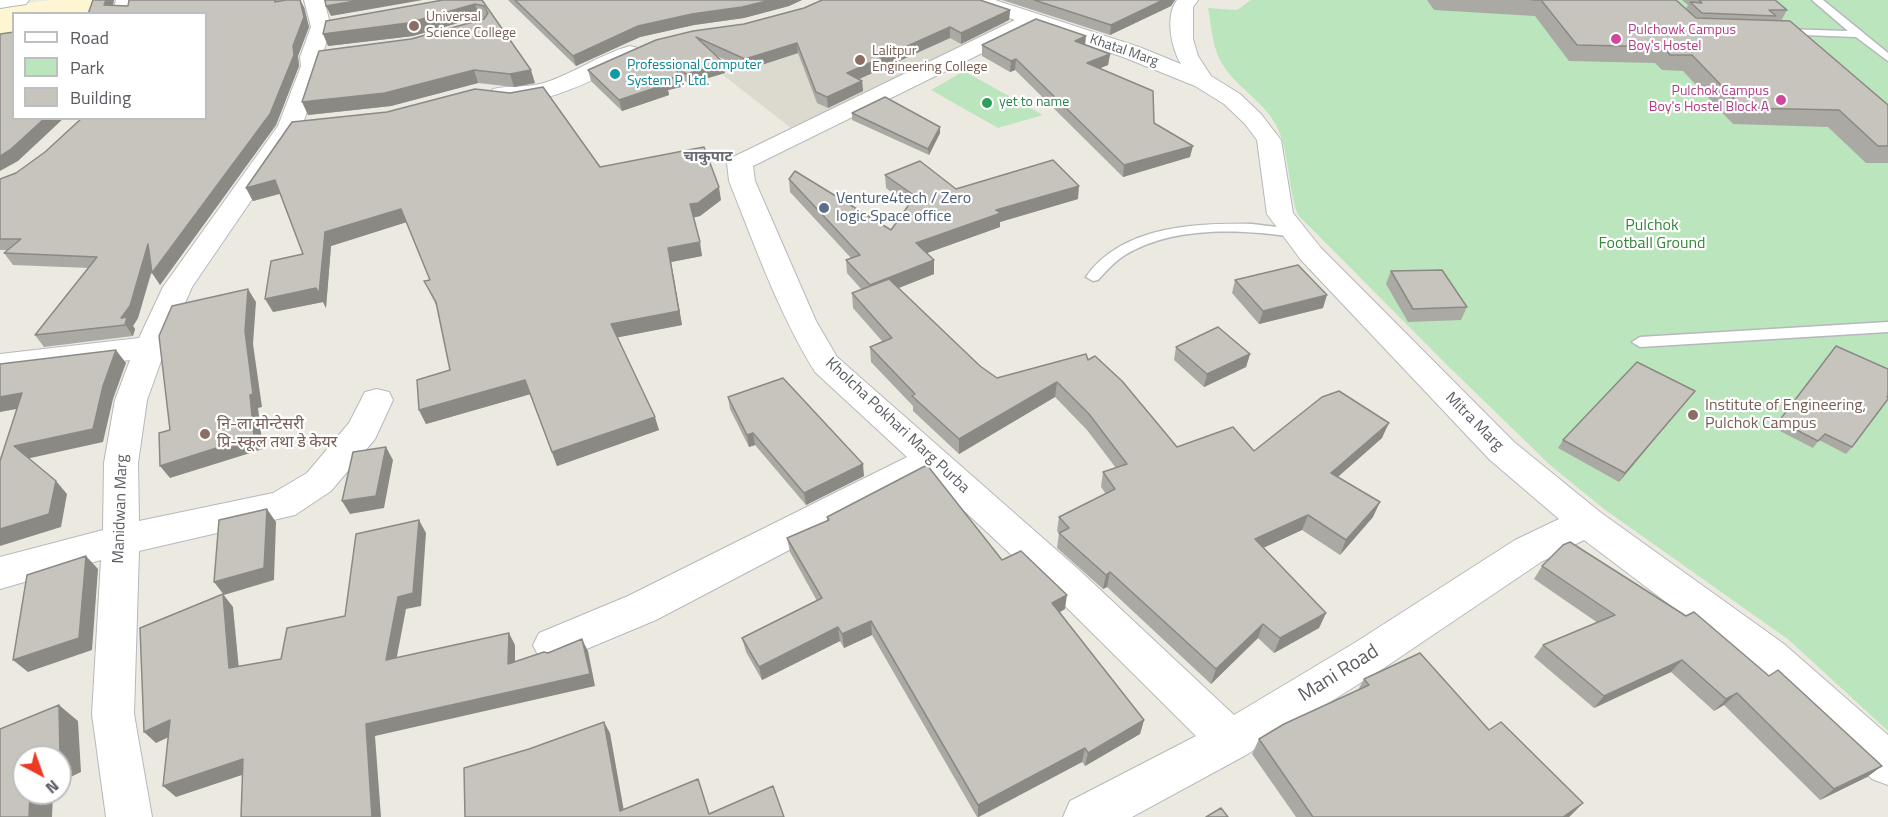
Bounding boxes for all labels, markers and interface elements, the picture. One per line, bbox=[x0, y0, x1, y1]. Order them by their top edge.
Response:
place label: Universal Science College bbox=[426, 10, 516, 42]
legend bbox=[12, 12, 207, 120]
marker: Universal Science College bbox=[407, 19, 421, 33]
place label: Pulchowk Campus Boy's Hostel bbox=[1628, 23, 1736, 56]
text: Road bbox=[70, 24, 109, 51]
street label: Khatal Marg bbox=[1087, 31, 1161, 71]
marker: Pulchowk Campus Boy's Hostel bbox=[1609, 32, 1623, 46]
place label: Lalitpur Engineering College bbox=[872, 44, 988, 76]
marker: Lalitpur Engineering College bbox=[853, 53, 867, 67]
text: Park bbox=[70, 54, 104, 81]
place label: Professional Computer System P. Ltd. bbox=[627, 58, 762, 90]
marker: Professional Computer System P. Ltd. bbox=[608, 67, 622, 81]
text: Building bbox=[70, 84, 131, 111]
place label: Pulchok Campus Boy's Hostel Block A bbox=[1649, 84, 1769, 116]
marker: Pulchok Campus Boy's Hostel Block A bbox=[1774, 93, 1788, 107]
place label: yet to name bbox=[999, 95, 1069, 111]
marker: yet to name bbox=[980, 96, 994, 110]
district label: चाकुपाट bbox=[684, 148, 732, 166]
place label: Venture4tech / Zero logic Space office bbox=[836, 189, 971, 227]
marker: Venture4tech / Zero logic Space office bbox=[817, 201, 831, 215]
park label: Pulchok Football Ground bbox=[1598, 216, 1706, 254]
street label: Kholcha Pokhari Marg Purba bbox=[821, 354, 973, 498]
street label: Mitra Marg bbox=[1441, 389, 1507, 455]
place label: Institute of Engineering, Pulchok Campus bbox=[1705, 396, 1866, 434]
marker: Institute of Engineering, Pulchok Campus bbox=[1686, 408, 1700, 422]
place label: नि-ला मोन्टेसरी प्रि-स्कूल तथा डे केयर bbox=[217, 415, 337, 453]
marker: नि-ला मोन्टेसरी प्रि-स्कूल तथा डे केयर bbox=[198, 427, 212, 441]
street label: Manidwan Marg bbox=[109, 454, 133, 564]
street label: Mani Road bbox=[1295, 640, 1383, 708]
north arrow bbox=[12, 745, 72, 805]
text: N bbox=[40, 774, 65, 800]

